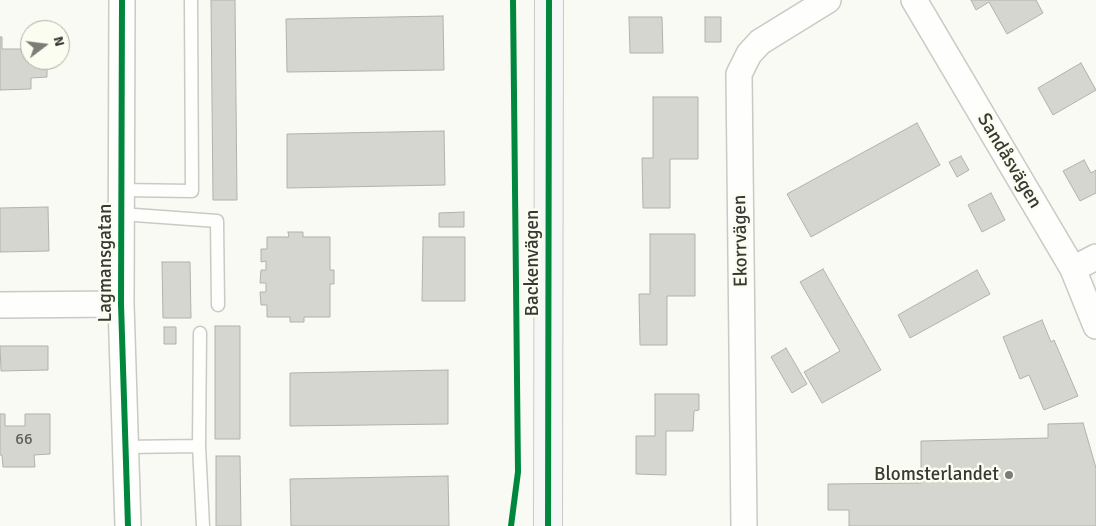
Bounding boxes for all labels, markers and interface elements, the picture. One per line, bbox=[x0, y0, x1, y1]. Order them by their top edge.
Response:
north arrow bbox=[20, 20, 70, 70]
text: N bbox=[50, 34, 68, 48]
street label: Sandåsvägen bbox=[972, 109, 1046, 213]
street label: Ekorrvägen bbox=[729, 195, 753, 287]
street label: Lagmansgatan bbox=[95, 204, 117, 322]
street label: Backenvägen bbox=[522, 210, 544, 316]
house number: 66 bbox=[15, 430, 33, 450]
place label: Blomsterlandet bbox=[874, 464, 999, 486]
marker: Blomsterlandet bbox=[1003, 469, 1015, 481]

